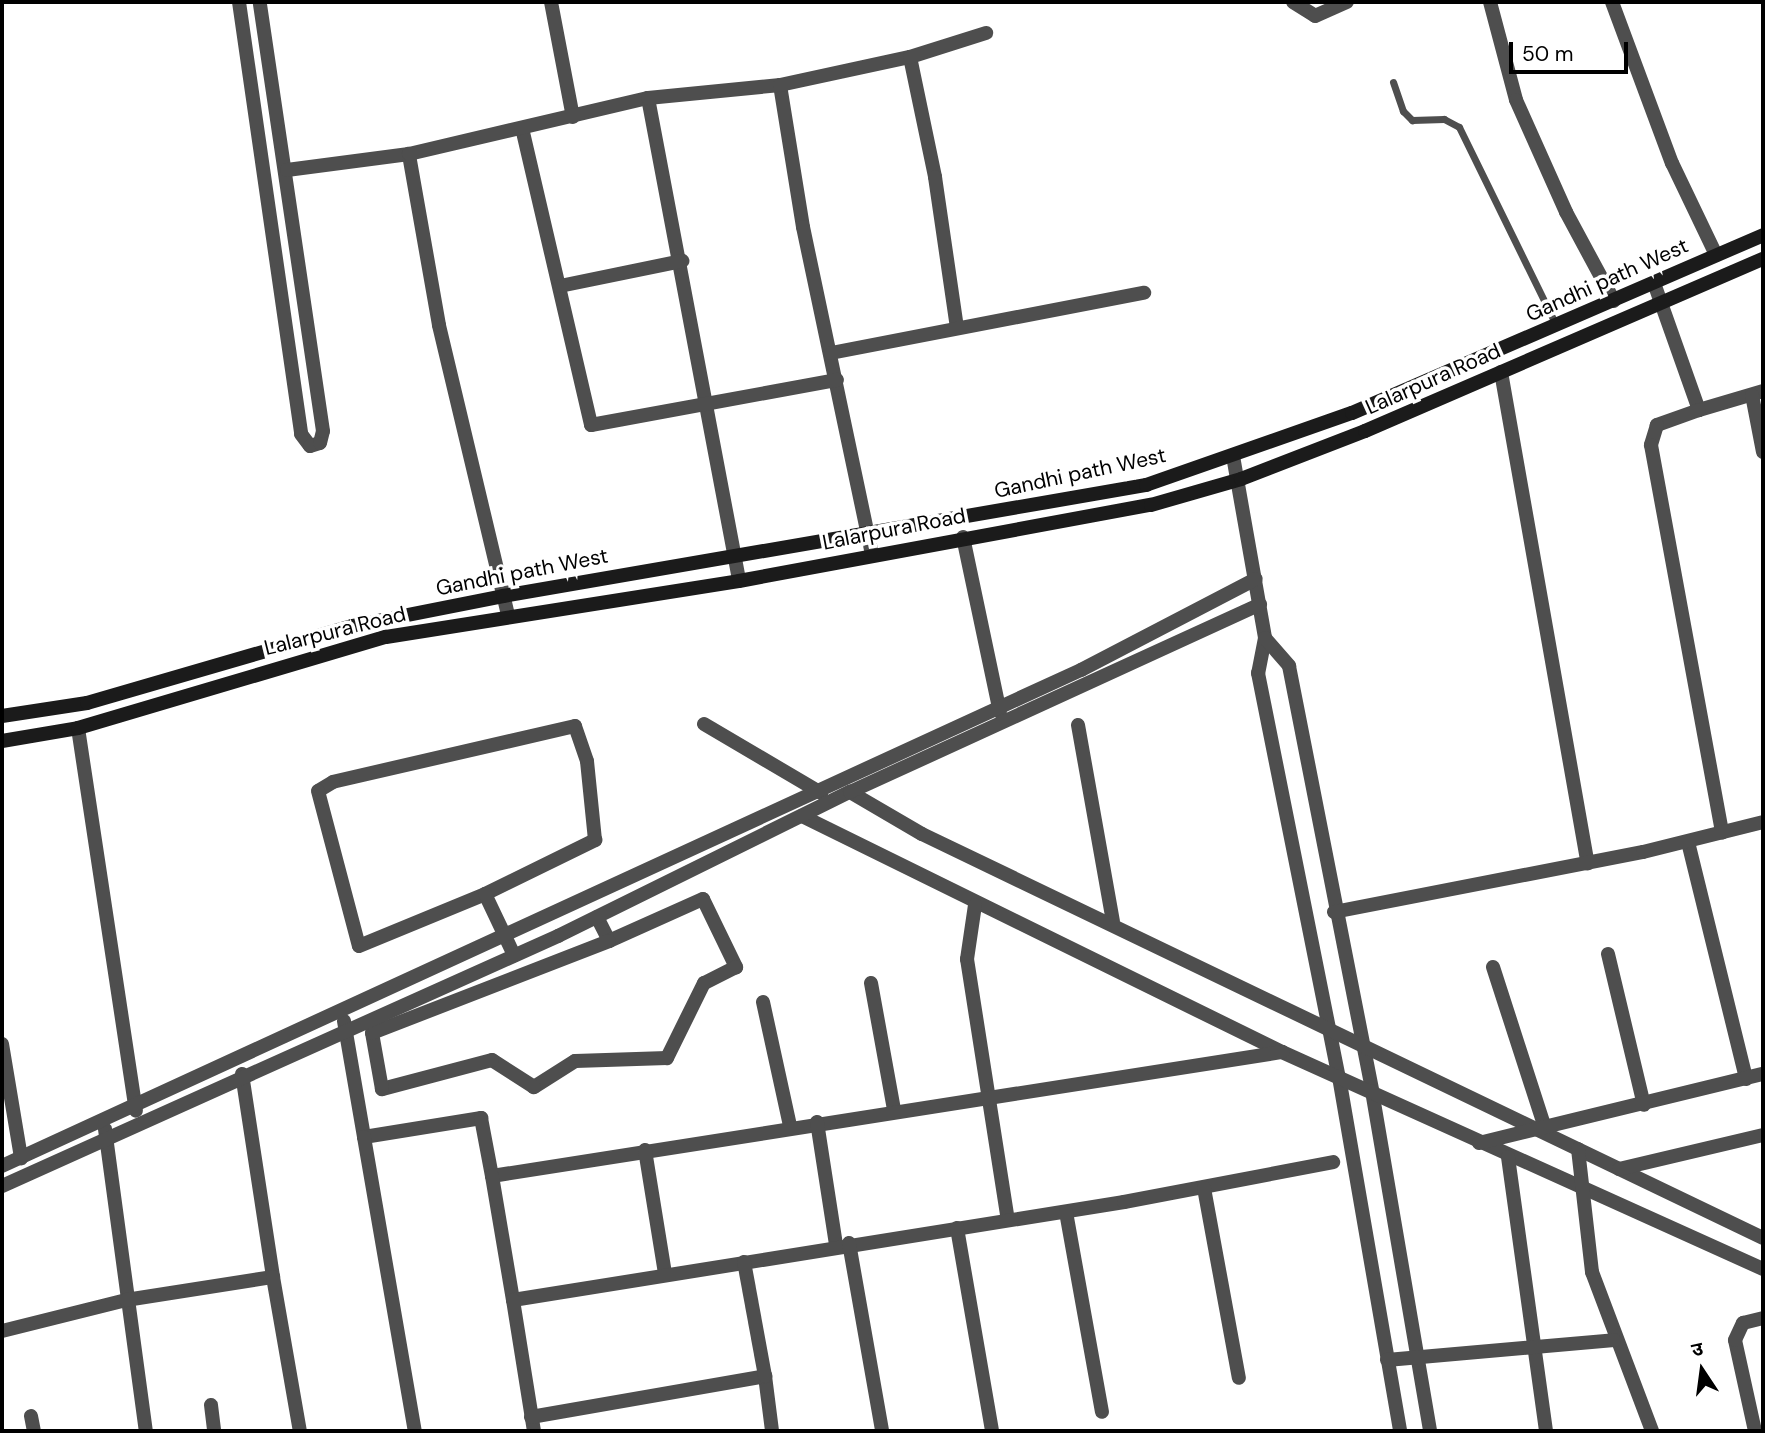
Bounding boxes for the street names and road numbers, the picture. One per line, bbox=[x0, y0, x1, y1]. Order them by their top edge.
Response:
street label: Gandhi path West bbox=[1522, 233, 1692, 327]
street label: Lalarpura Road bbox=[1362, 338, 1504, 420]
street label: Gandhi path West bbox=[992, 442, 1168, 504]
street label: Lalarpura Road bbox=[820, 503, 968, 555]
street label: Gandhi path West bbox=[434, 543, 610, 601]
street label: Lalarpura Road bbox=[262, 601, 408, 661]

